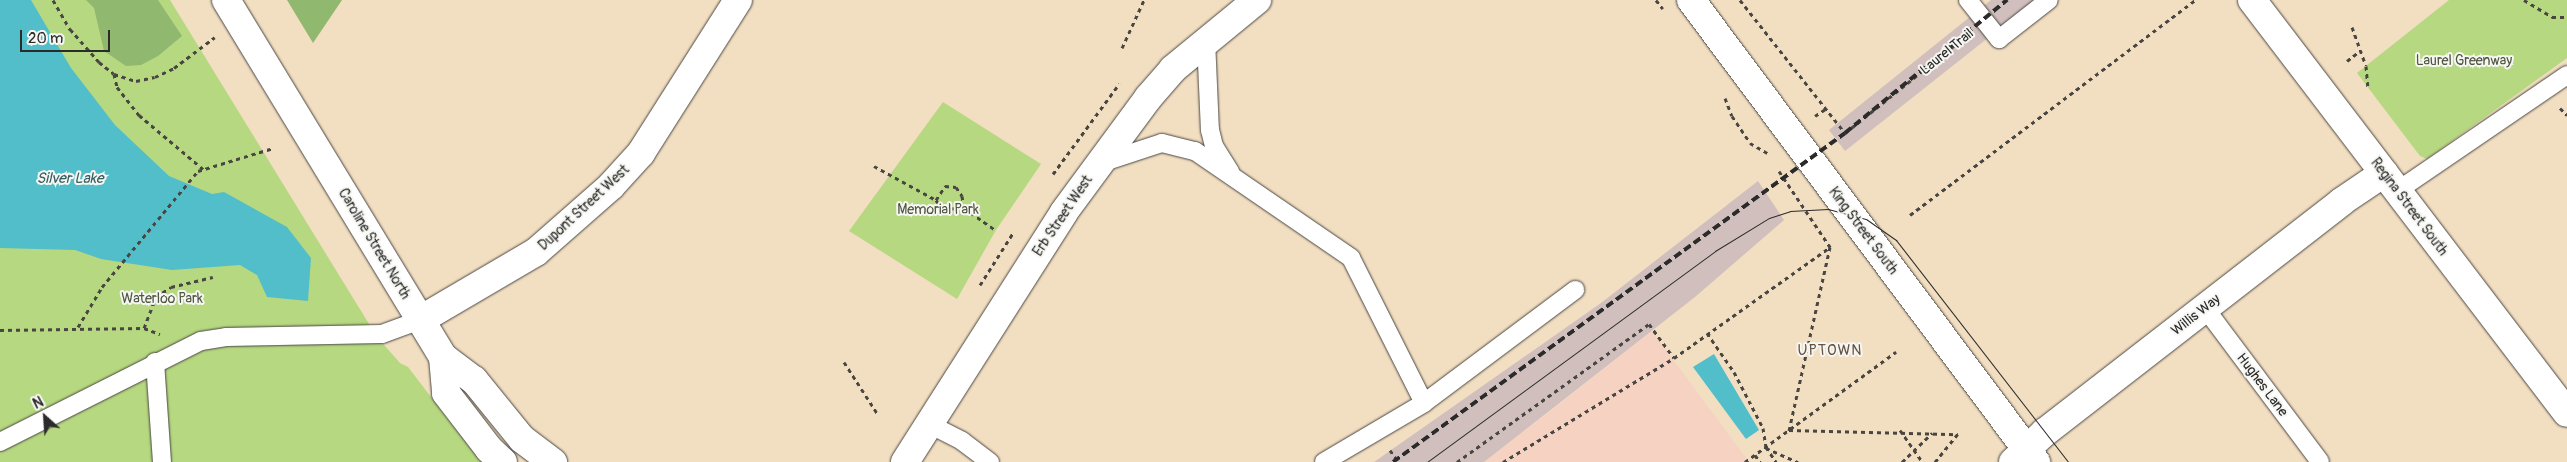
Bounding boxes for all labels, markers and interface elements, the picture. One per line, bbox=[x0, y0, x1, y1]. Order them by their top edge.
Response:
scale bar bbox=[22, 20, 112, 52]
street label: Laurel Trail bbox=[1917, 25, 1977, 79]
text: 20 m bbox=[28, 29, 63, 48]
park label: Laurel Greenway bbox=[2416, 53, 2512, 69]
street label: Regina Street South bbox=[2367, 155, 2451, 259]
street label: Dupont Street West bbox=[535, 162, 633, 254]
water label: Silver Lake bbox=[37, 170, 103, 188]
street label: Erb Street West bbox=[1030, 172, 1096, 260]
street label: King Street South bbox=[1825, 184, 1901, 278]
street label: Caroline Street North bbox=[334, 186, 414, 302]
park label: Memorial Park bbox=[897, 202, 979, 218]
park label: Waterloo Park bbox=[121, 291, 203, 307]
street label: Willis Way bbox=[2168, 291, 2224, 339]
district label: UPTOWN bbox=[1797, 342, 1863, 360]
street label: Hughes Lane bbox=[2233, 350, 2291, 420]
north arrow bbox=[20, 392, 70, 442]
text: N bbox=[30, 393, 46, 413]

